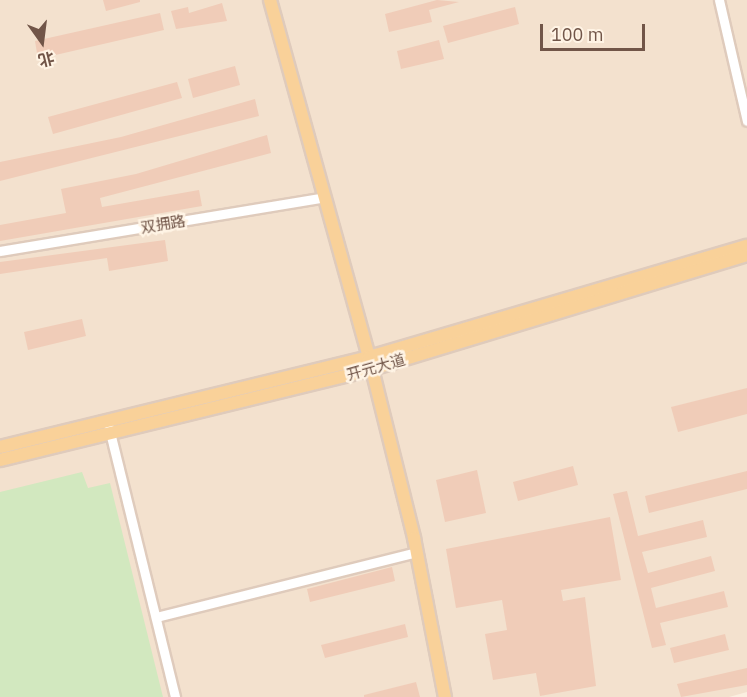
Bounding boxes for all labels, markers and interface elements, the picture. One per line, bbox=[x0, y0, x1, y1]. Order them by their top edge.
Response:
north arrow bbox=[12, 12, 72, 72]
scale bar bbox=[543, 12, 648, 50]
text: 100 m bbox=[551, 23, 603, 46]
text: 北 bbox=[36, 48, 57, 71]
street label: 双拥路 bbox=[139, 212, 187, 236]
street label: 开元大道 bbox=[345, 350, 407, 384]

